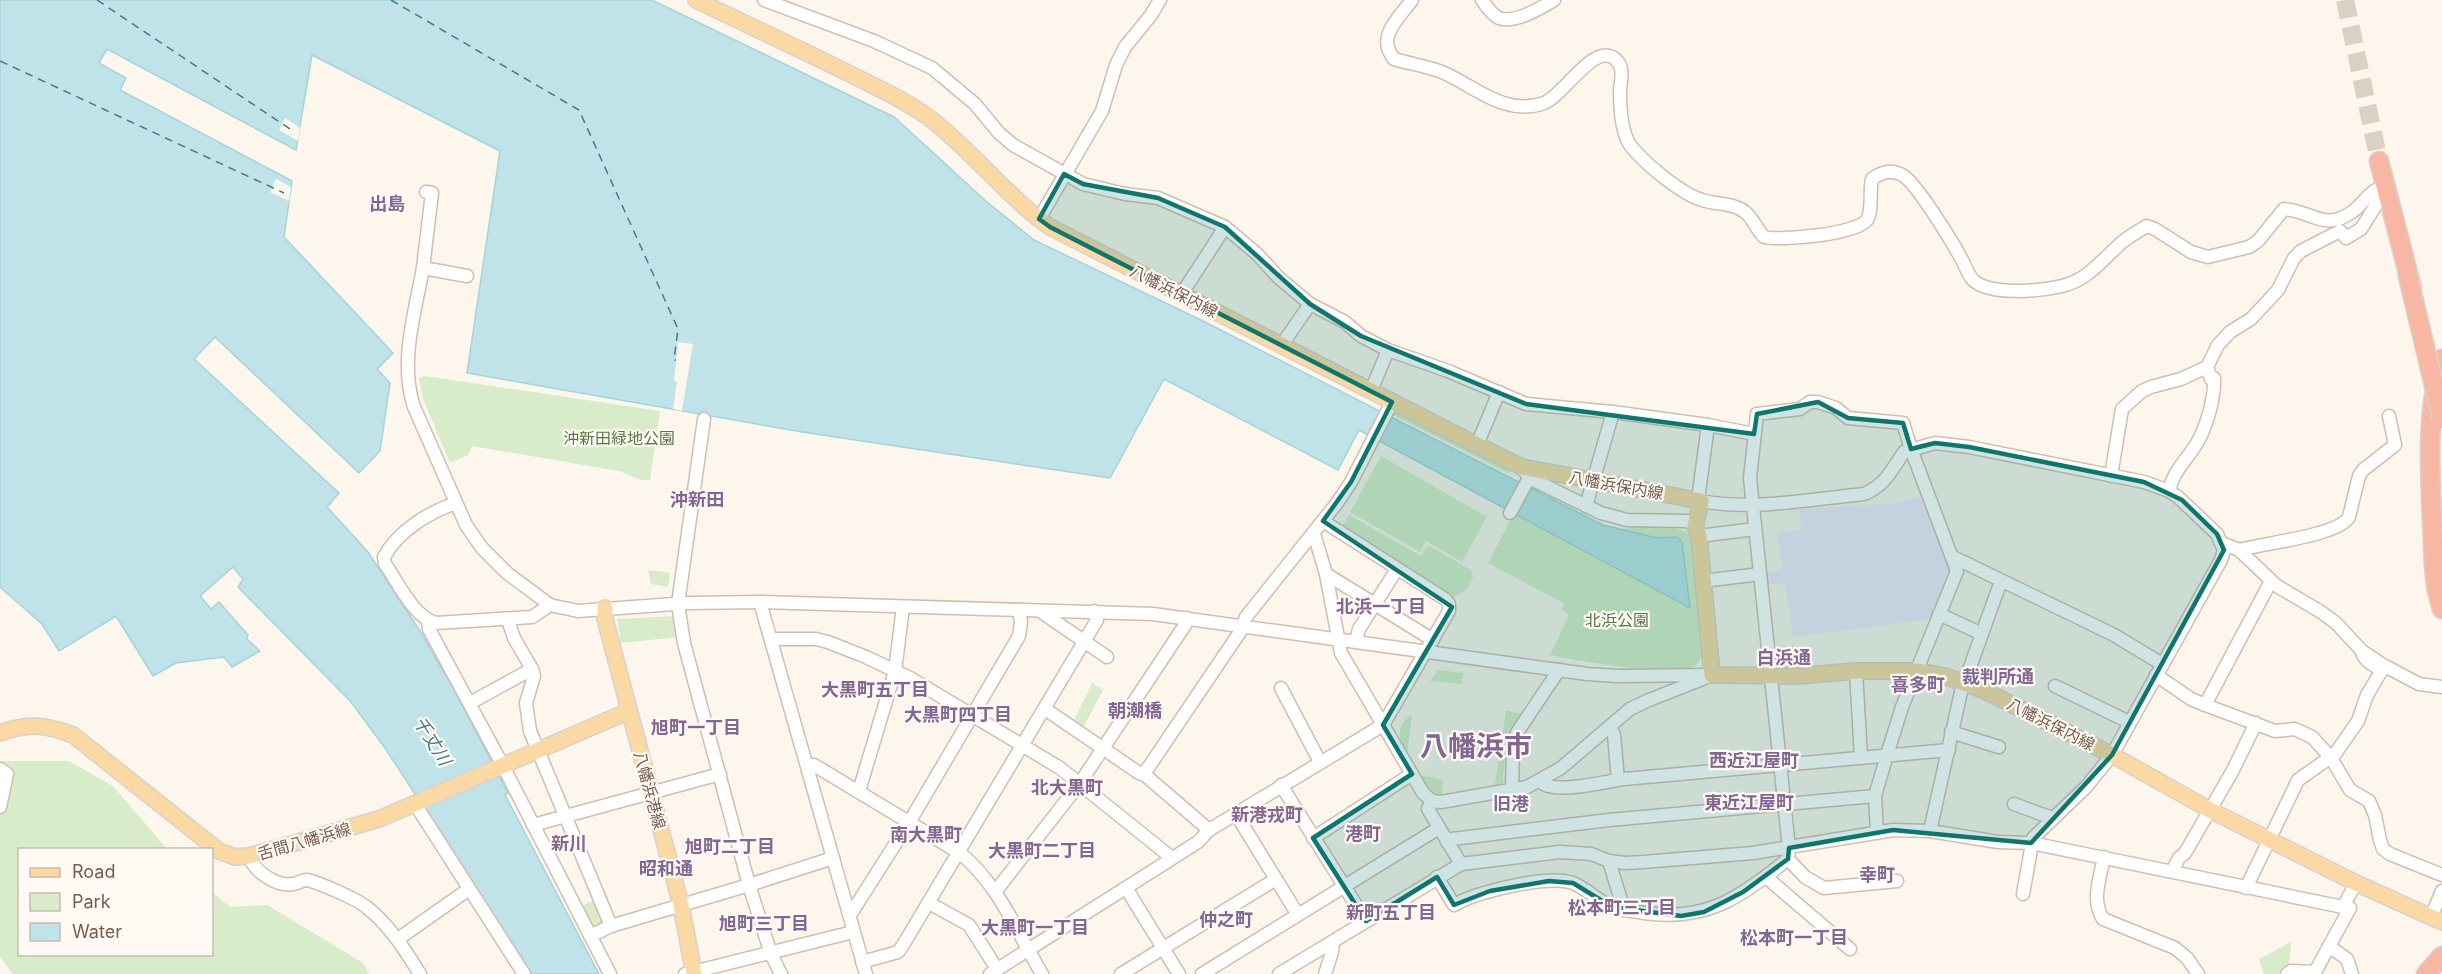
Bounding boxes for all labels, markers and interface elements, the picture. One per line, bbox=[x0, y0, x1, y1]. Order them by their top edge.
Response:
district label: 出島 bbox=[369, 193, 405, 214]
street label: 八幡浜保内線 bbox=[1127, 260, 1221, 322]
park label: 沖新田緑地公園 bbox=[563, 428, 675, 448]
street label: 八幡浜保内線 bbox=[1567, 467, 1665, 503]
district label: 沖新田 bbox=[670, 489, 724, 510]
district label: 北浜一丁目 bbox=[1336, 596, 1426, 617]
park label: 北浜公園 bbox=[1585, 610, 1649, 630]
district label: 白浜通 bbox=[1757, 647, 1811, 668]
district label: 裁判所通 bbox=[1962, 666, 2034, 687]
district label: 喜多町 bbox=[1891, 674, 1945, 695]
district label: 大黒町五丁目 bbox=[821, 679, 929, 700]
street label: 八幡浜保内線 bbox=[2004, 693, 2098, 755]
district label: 朝潮橋 bbox=[1108, 700, 1162, 721]
district label: 大黒町四丁目 bbox=[904, 704, 1012, 725]
water label: 千丈川 bbox=[409, 712, 457, 771]
district label: 旭町一丁目 bbox=[651, 717, 741, 738]
district label: 八幡浜市 bbox=[1420, 729, 1532, 763]
street label: 八幡浜港線 bbox=[630, 749, 670, 831]
district label: 西近江屋町 bbox=[1709, 750, 1799, 771]
district label: 北大黒町 bbox=[1031, 777, 1103, 798]
district label: 東近江屋町 bbox=[1704, 792, 1794, 813]
district label: 旧港 bbox=[1493, 793, 1529, 814]
district label: 新港戎町 bbox=[1231, 804, 1303, 825]
street label: 舌間八幡浜線 bbox=[255, 818, 353, 864]
district label: 港町 bbox=[1345, 823, 1381, 844]
district label: 南大黒町 bbox=[890, 824, 962, 845]
district label: 新川 bbox=[551, 833, 587, 854]
district label: 旭町二丁目 bbox=[685, 836, 775, 857]
district label: 大黒町二丁目 bbox=[988, 840, 1096, 861]
legend bbox=[18, 848, 213, 956]
district label: 昭和通 bbox=[639, 858, 693, 879]
text: Road bbox=[72, 861, 115, 882]
district label: 幸町 bbox=[1859, 864, 1895, 885]
text: Park bbox=[72, 891, 111, 912]
district label: 松本町三丁目 bbox=[1568, 897, 1676, 918]
district label: 新町五丁目 bbox=[1346, 902, 1436, 923]
district label: 仲之町 bbox=[1199, 909, 1253, 930]
district label: 旭町三丁目 bbox=[719, 913, 809, 934]
district label: 大黒町一丁目 bbox=[981, 917, 1089, 938]
text: Water bbox=[72, 921, 122, 942]
district label: 松本町一丁目 bbox=[1740, 927, 1848, 948]

